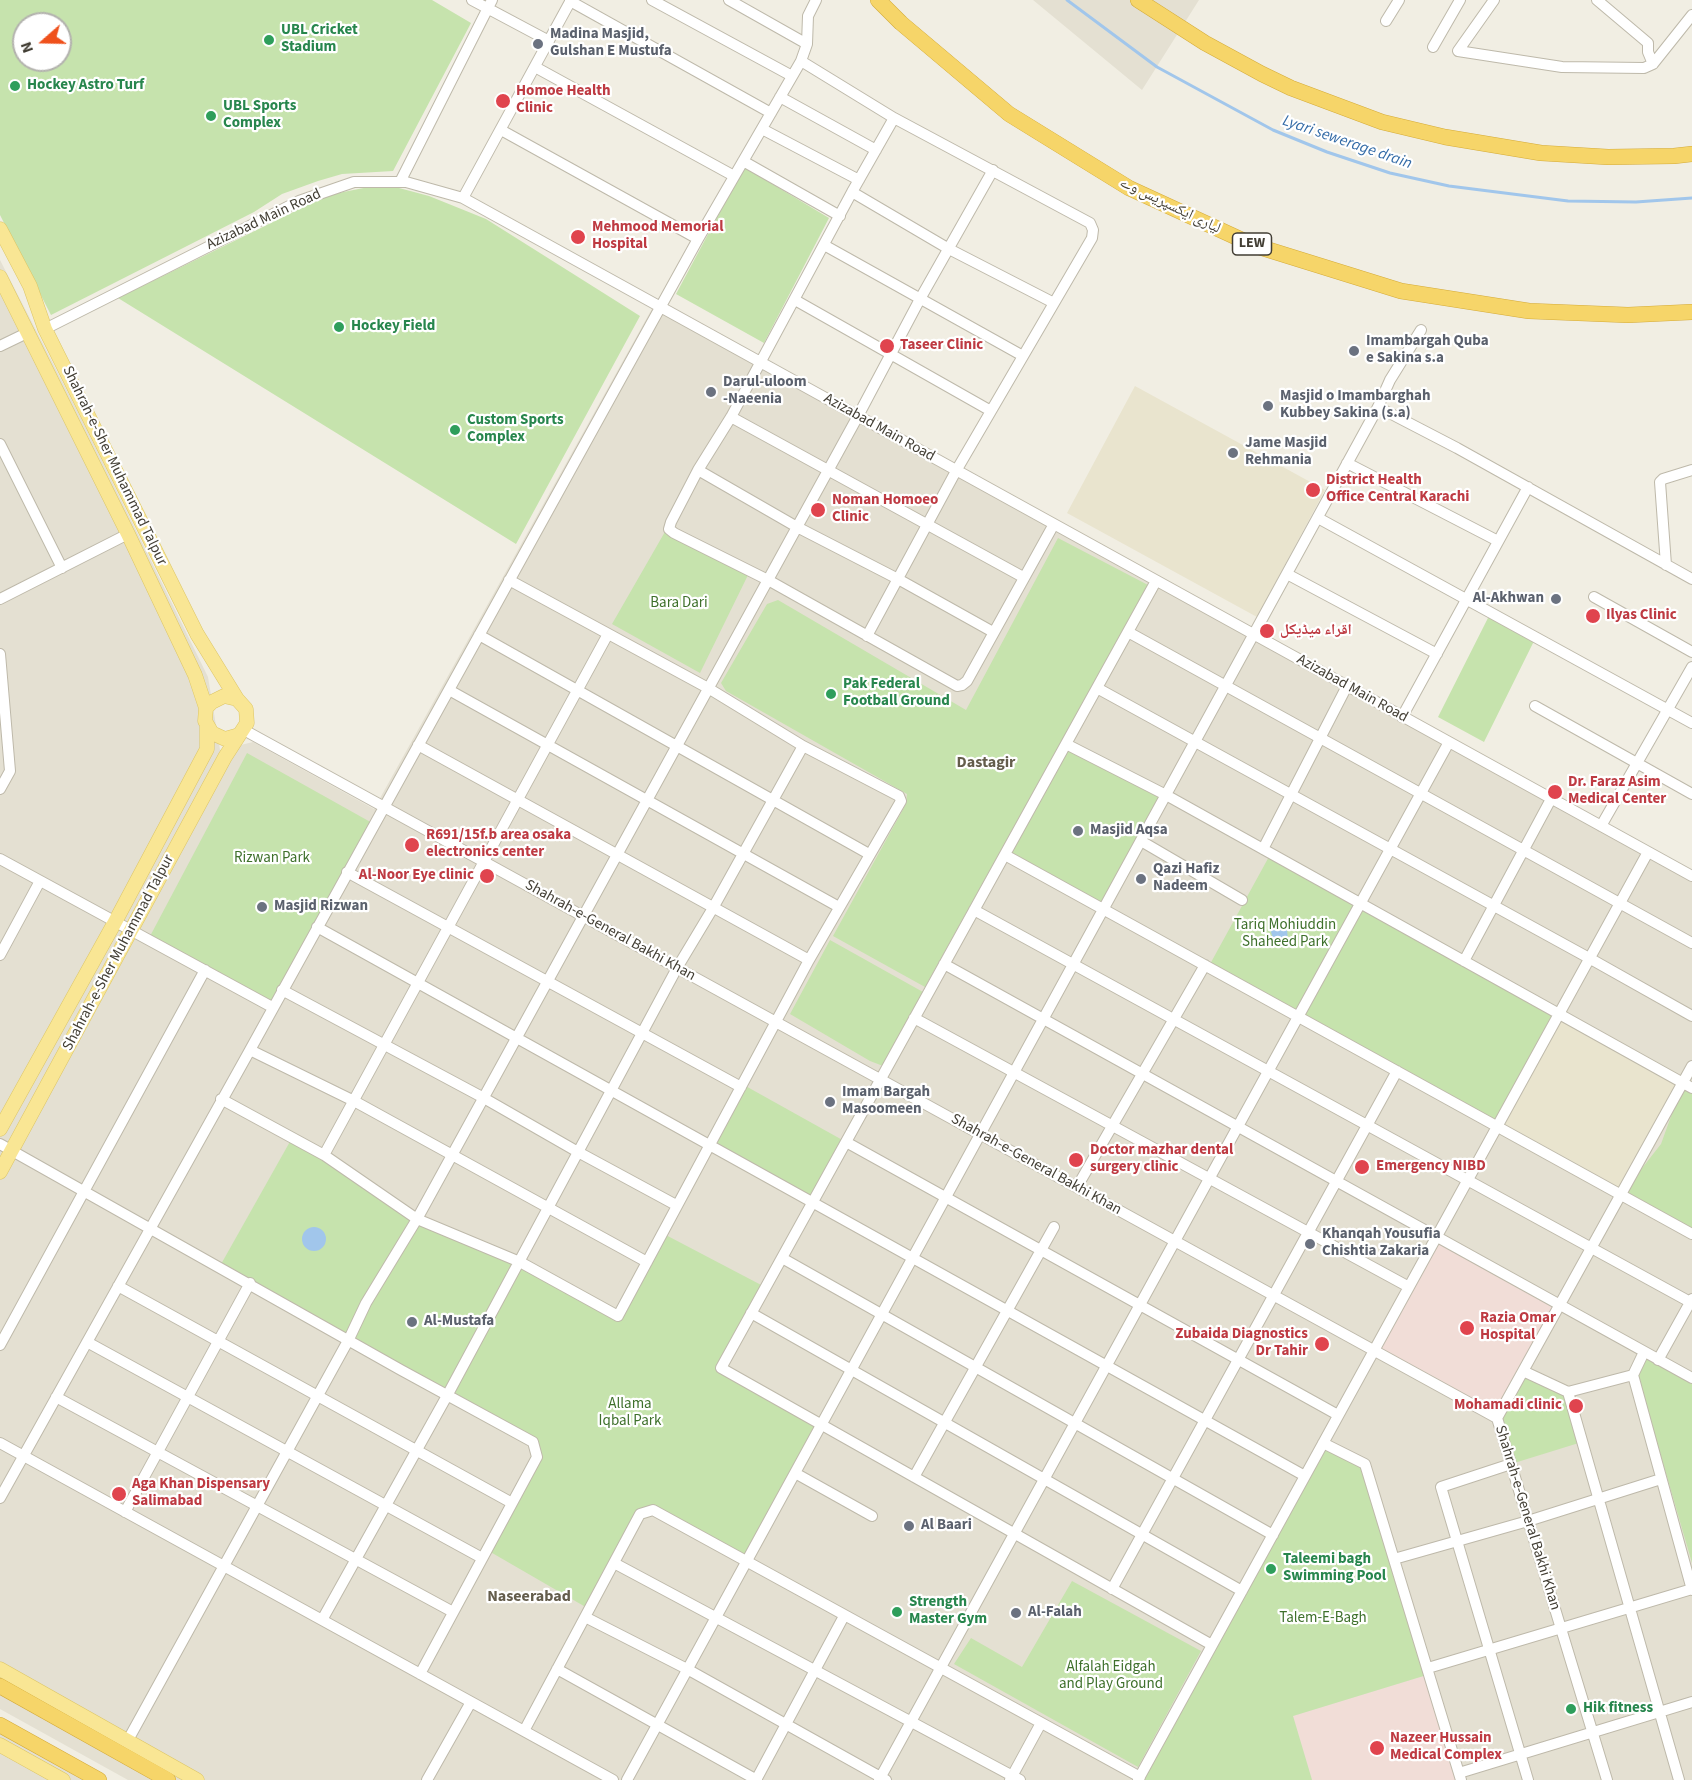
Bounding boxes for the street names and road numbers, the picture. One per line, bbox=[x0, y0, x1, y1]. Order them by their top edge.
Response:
street label: لیاری ایکسپریس وے bbox=[1117, 174, 1223, 238]
street label: Azizabad Main Road bbox=[204, 186, 324, 254]
road number: LEW bbox=[1232, 233, 1272, 255]
street label: Shahrah-e-Sher Muhammad Talpur bbox=[58, 363, 170, 569]
street label: Azizabad Main Road bbox=[820, 390, 938, 466]
street label: Azizabad Main Road bbox=[1293, 651, 1411, 727]
street label: Shahrah-e-Sher Muhammad Talpur bbox=[60, 852, 178, 1054]
street label: Shahrah-e-General Bakhi Khan bbox=[522, 877, 698, 985]
street label: Shahrah-e-General Bakhi Khan bbox=[948, 1111, 1124, 1219]
street label: Shahrah-e-General Bakhi Khan bbox=[1490, 1423, 1564, 1613]

